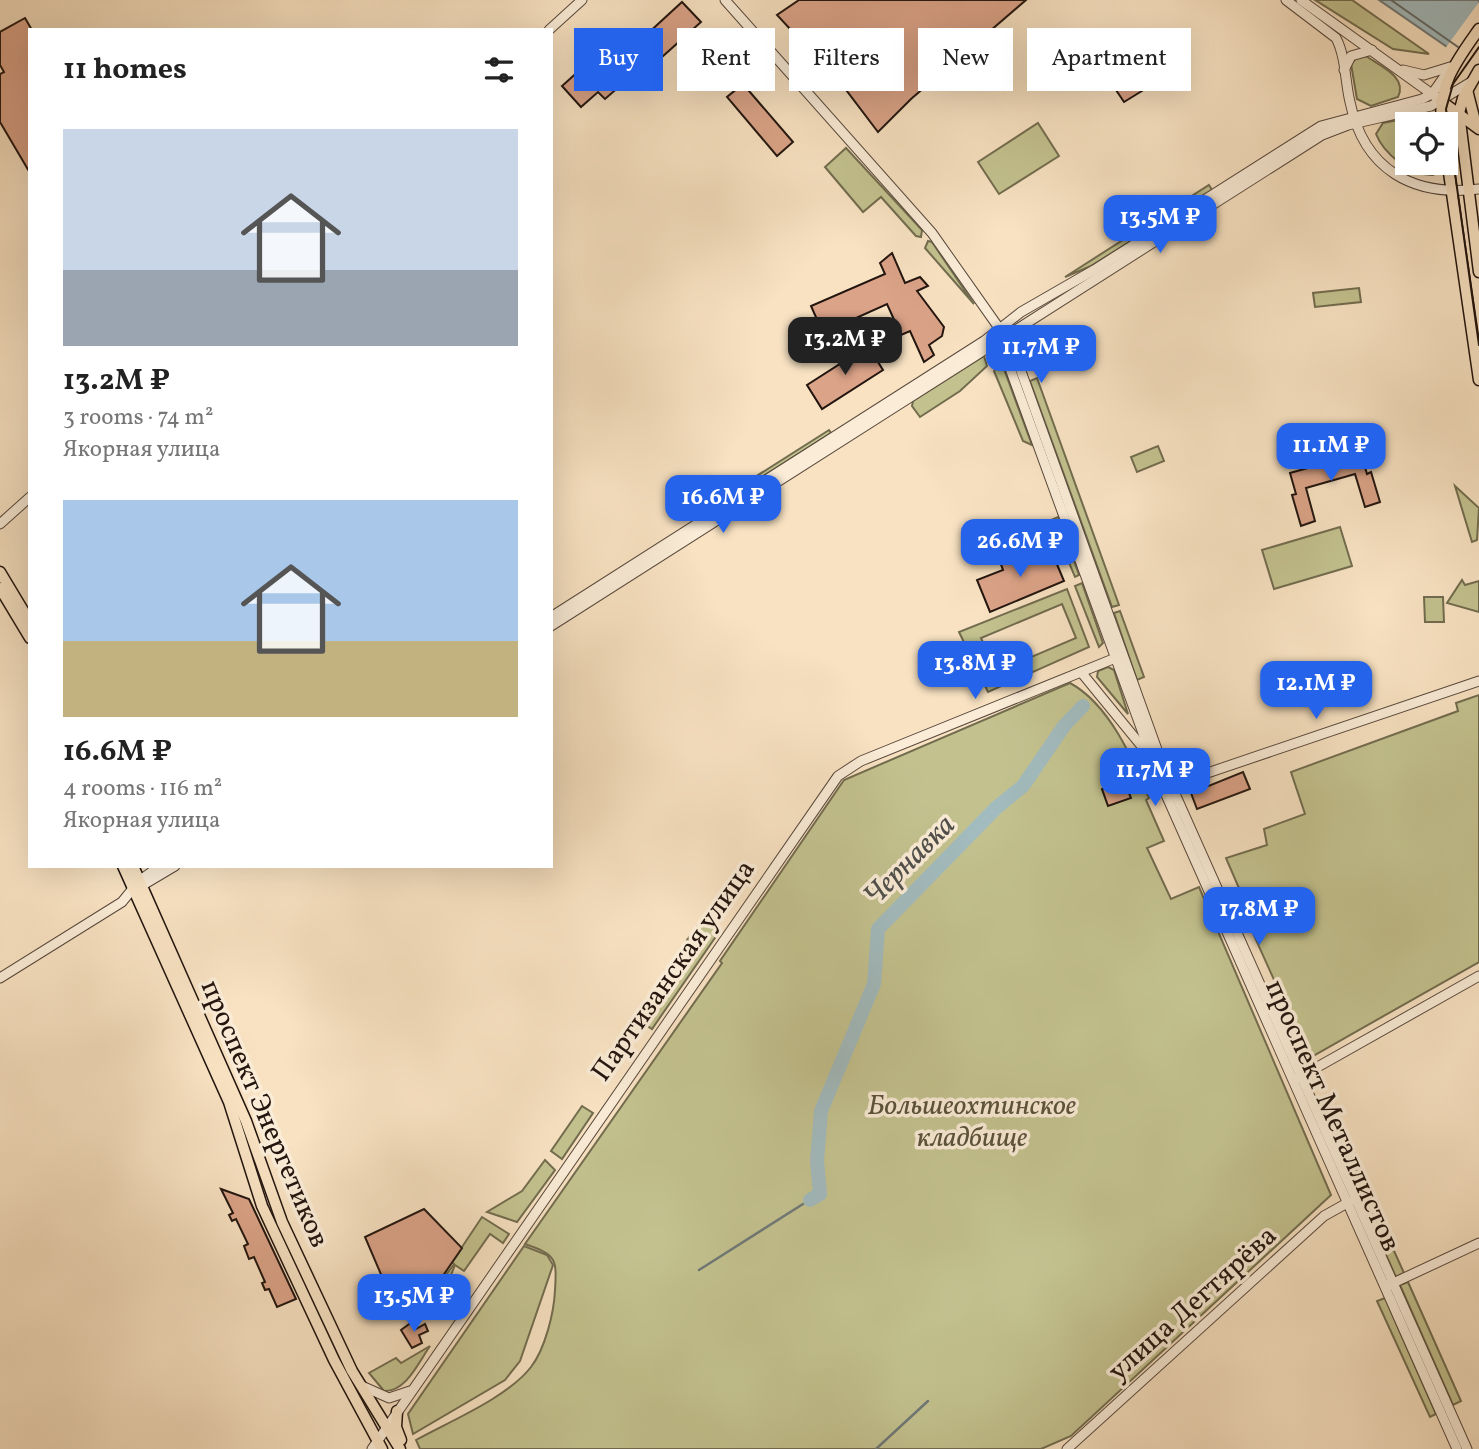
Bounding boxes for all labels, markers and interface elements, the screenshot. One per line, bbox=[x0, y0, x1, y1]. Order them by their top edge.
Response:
chip: Buy bbox=[574, 28, 663, 91]
chip: Rent bbox=[677, 28, 775, 91]
chip: Filters bbox=[789, 28, 904, 91]
chip: New bbox=[918, 28, 1013, 91]
chip: Apartment bbox=[1027, 28, 1191, 91]
text: 11 homes bbox=[63, 49, 187, 91]
icon: filters bbox=[480, 51, 518, 89]
map controls bbox=[1395, 112, 1458, 175]
button: locate bbox=[1395, 112, 1458, 175]
icon: home bbox=[228, 175, 354, 301]
pin: 13.5M ₽ bbox=[1095, 196, 1225, 255]
text: 13.5M ₽ bbox=[1120, 202, 1200, 234]
pin: 13.2M ₽ bbox=[780, 318, 910, 377]
text: 13.2M ₽ bbox=[804, 324, 886, 356]
pin: 11.7M ₽ bbox=[976, 326, 1106, 385]
text: 11.7M ₽ bbox=[1002, 332, 1080, 364]
text: 13.2M ₽ bbox=[63, 360, 170, 402]
text: 3 rooms · 74 m² bbox=[63, 402, 213, 434]
pin: 11.1M ₽ bbox=[1266, 424, 1396, 483]
text: 11.1M ₽ bbox=[1293, 430, 1369, 462]
text: Якорная улица bbox=[63, 434, 221, 466]
pin: 16.6M ₽ bbox=[658, 476, 788, 535]
text: 16.6M ₽ bbox=[681, 482, 765, 514]
pin: 26.6M ₽ bbox=[955, 520, 1085, 579]
text: 26.6M ₽ bbox=[977, 526, 1063, 558]
icon: home bbox=[228, 546, 354, 672]
pin: 13.8M ₽ bbox=[910, 642, 1040, 701]
text: 13.8M ₽ bbox=[934, 648, 1016, 680]
pin: 12.1M ₽ bbox=[1251, 662, 1381, 721]
text: 12.1M ₽ bbox=[1276, 668, 1356, 700]
text: 16.6M ₽ bbox=[63, 731, 172, 773]
pin: 11.7M ₽ bbox=[1090, 748, 1220, 808]
text: 11.7M ₽ bbox=[1116, 755, 1194, 787]
text: 4 rooms · 116 m² bbox=[63, 773, 222, 805]
text: Якорная улица bbox=[63, 805, 221, 837]
water label: Чернавка bbox=[855, 806, 965, 916]
street label: Партизанская улица bbox=[583, 852, 765, 1090]
pin: 17.8M ₽ bbox=[1194, 888, 1324, 947]
text: 17.8M ₽ bbox=[1219, 894, 1299, 926]
street label: проспект Энергетиков bbox=[190, 974, 338, 1254]
street label: проспект Металлистов bbox=[1254, 974, 1410, 1258]
park label: Большеохтинское кладбище bbox=[868, 1087, 1076, 1158]
street label: улица Дегтярёва bbox=[1100, 1217, 1286, 1391]
pin: 13.5M ₽ bbox=[349, 1274, 479, 1334]
text: 13.5M ₽ bbox=[374, 1281, 454, 1313]

